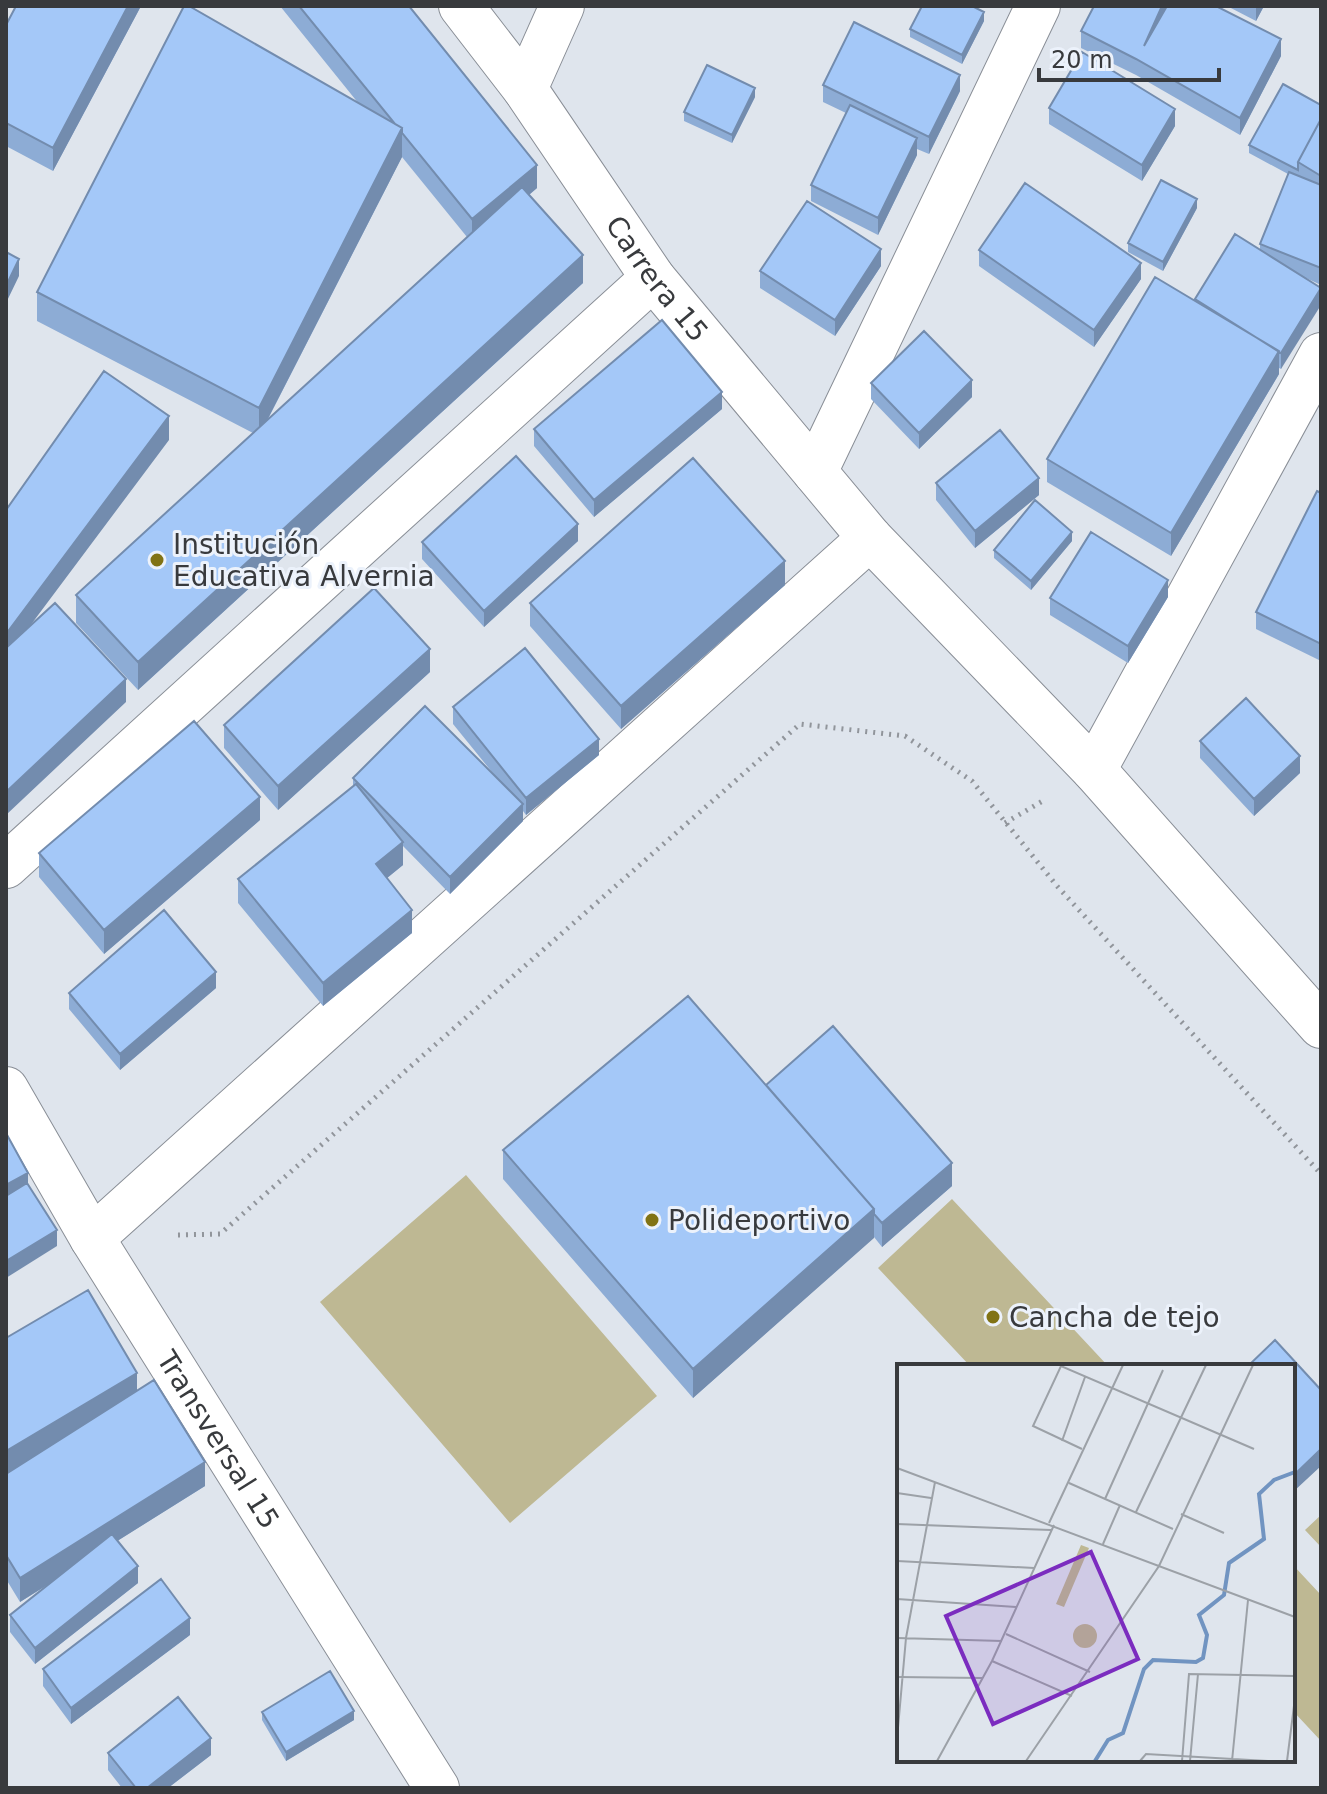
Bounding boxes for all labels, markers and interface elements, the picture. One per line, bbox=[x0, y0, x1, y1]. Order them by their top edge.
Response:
scale bar bbox=[1039, 32, 1219, 82]
text: 20 m bbox=[1051, 46, 1113, 74]
street label: Carrera 15 bbox=[599, 210, 715, 348]
place label: Institución Educativa Alvernia bbox=[173, 528, 435, 593]
marker: Institución Educativa Alvernia bbox=[148, 551, 166, 569]
place label: Polideportivo bbox=[668, 1204, 850, 1237]
marker: Polideportivo bbox=[643, 1211, 661, 1229]
place label: Cancha de tejo bbox=[1009, 1301, 1220, 1334]
marker: Cancha de tejo bbox=[984, 1308, 1002, 1326]
street label: Transversal 15 bbox=[149, 1344, 286, 1535]
inset map bbox=[897, 1364, 1295, 1762]

